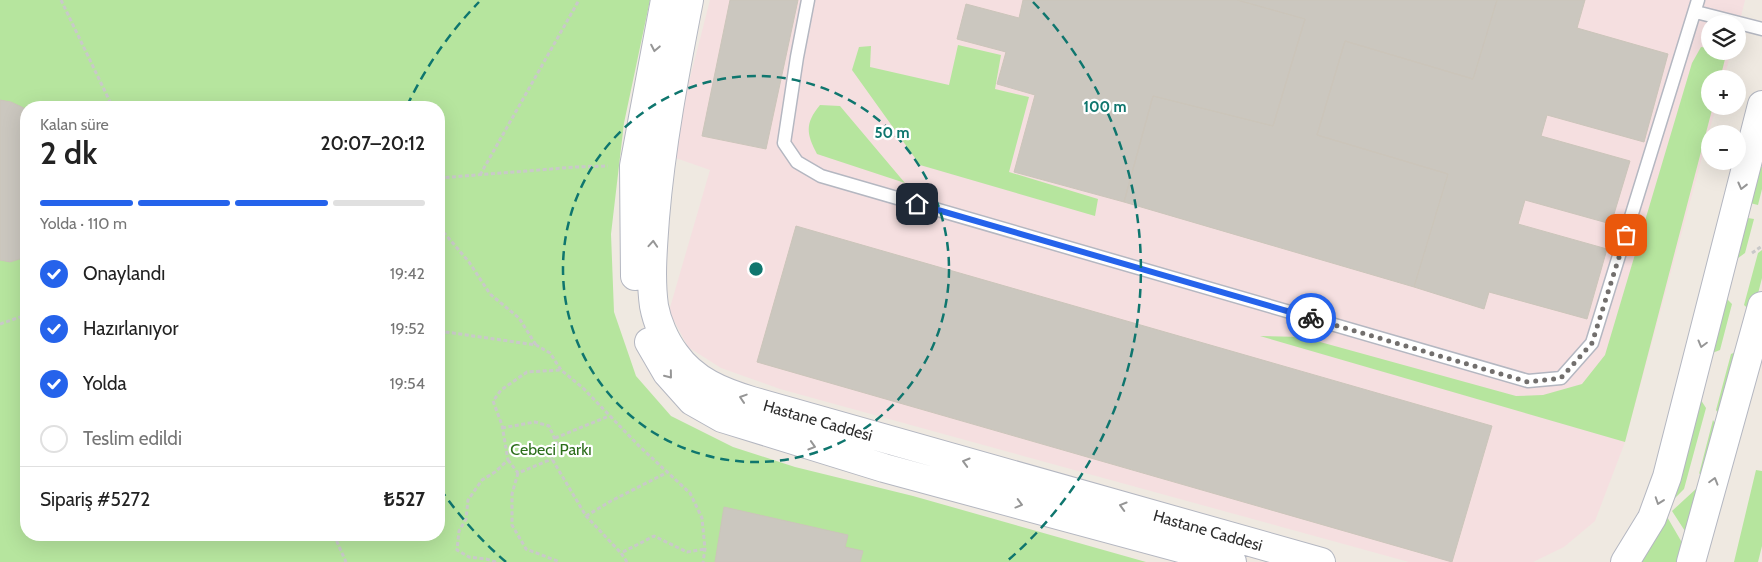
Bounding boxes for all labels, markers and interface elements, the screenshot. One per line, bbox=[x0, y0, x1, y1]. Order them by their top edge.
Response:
map controls bbox=[1701, 15, 1746, 170]
button: layers bbox=[1701, 15, 1746, 60]
one-way arrow bbox=[650, 43, 661, 52]
button: + bbox=[1701, 70, 1746, 115]
text: 100 m bbox=[1083, 98, 1127, 116]
text: Kalan süre bbox=[40, 115, 109, 134]
text: 50 m bbox=[874, 124, 910, 142]
button: − bbox=[1701, 125, 1746, 170]
text: 20:07–20:12 bbox=[320, 132, 425, 155]
text: 2 dk bbox=[40, 133, 97, 172]
one-way arrow bbox=[1737, 182, 1748, 191]
pin bbox=[896, 183, 938, 225]
icon: home bbox=[903, 190, 931, 218]
text: Yolda · 110 m bbox=[40, 214, 127, 233]
pin bbox=[1605, 214, 1647, 256]
icon: bag bbox=[1612, 221, 1640, 249]
one-way arrow bbox=[648, 239, 659, 247]
icon: check bbox=[40, 260, 68, 288]
centre of rings bbox=[747, 260, 765, 278]
text: Onaylandı bbox=[83, 262, 165, 285]
text: 19:42 bbox=[390, 264, 425, 283]
courier bbox=[1286, 293, 1336, 343]
icon: bike bbox=[1297, 304, 1325, 332]
icon: check bbox=[40, 315, 68, 343]
text: Hazırlanıyor bbox=[83, 317, 178, 340]
text: 19:52 bbox=[390, 319, 425, 338]
one-way arrow bbox=[1697, 339, 1707, 347]
icon: check bbox=[40, 370, 68, 398]
one-way arrow bbox=[664, 370, 673, 379]
text: Yolda bbox=[83, 372, 127, 395]
text: 19:54 bbox=[389, 374, 425, 393]
one-way arrow bbox=[739, 394, 747, 404]
street label: Hastane Caddesi bbox=[761, 396, 875, 445]
text: Teslim edildi bbox=[83, 427, 182, 450]
park label: Cebeci Parkı bbox=[510, 440, 592, 459]
one-way arrow bbox=[807, 440, 815, 450]
one-way arrow bbox=[963, 457, 971, 467]
one-way arrow bbox=[1708, 478, 1718, 486]
text: Sipariş #5272 bbox=[40, 488, 150, 511]
text: ₺527 bbox=[384, 488, 425, 511]
one-way arrow bbox=[1654, 496, 1664, 504]
one-way arrow bbox=[1014, 498, 1023, 509]
one-way arrow bbox=[1119, 501, 1127, 511]
street label: Hastane Caddesi bbox=[1151, 506, 1265, 555]

